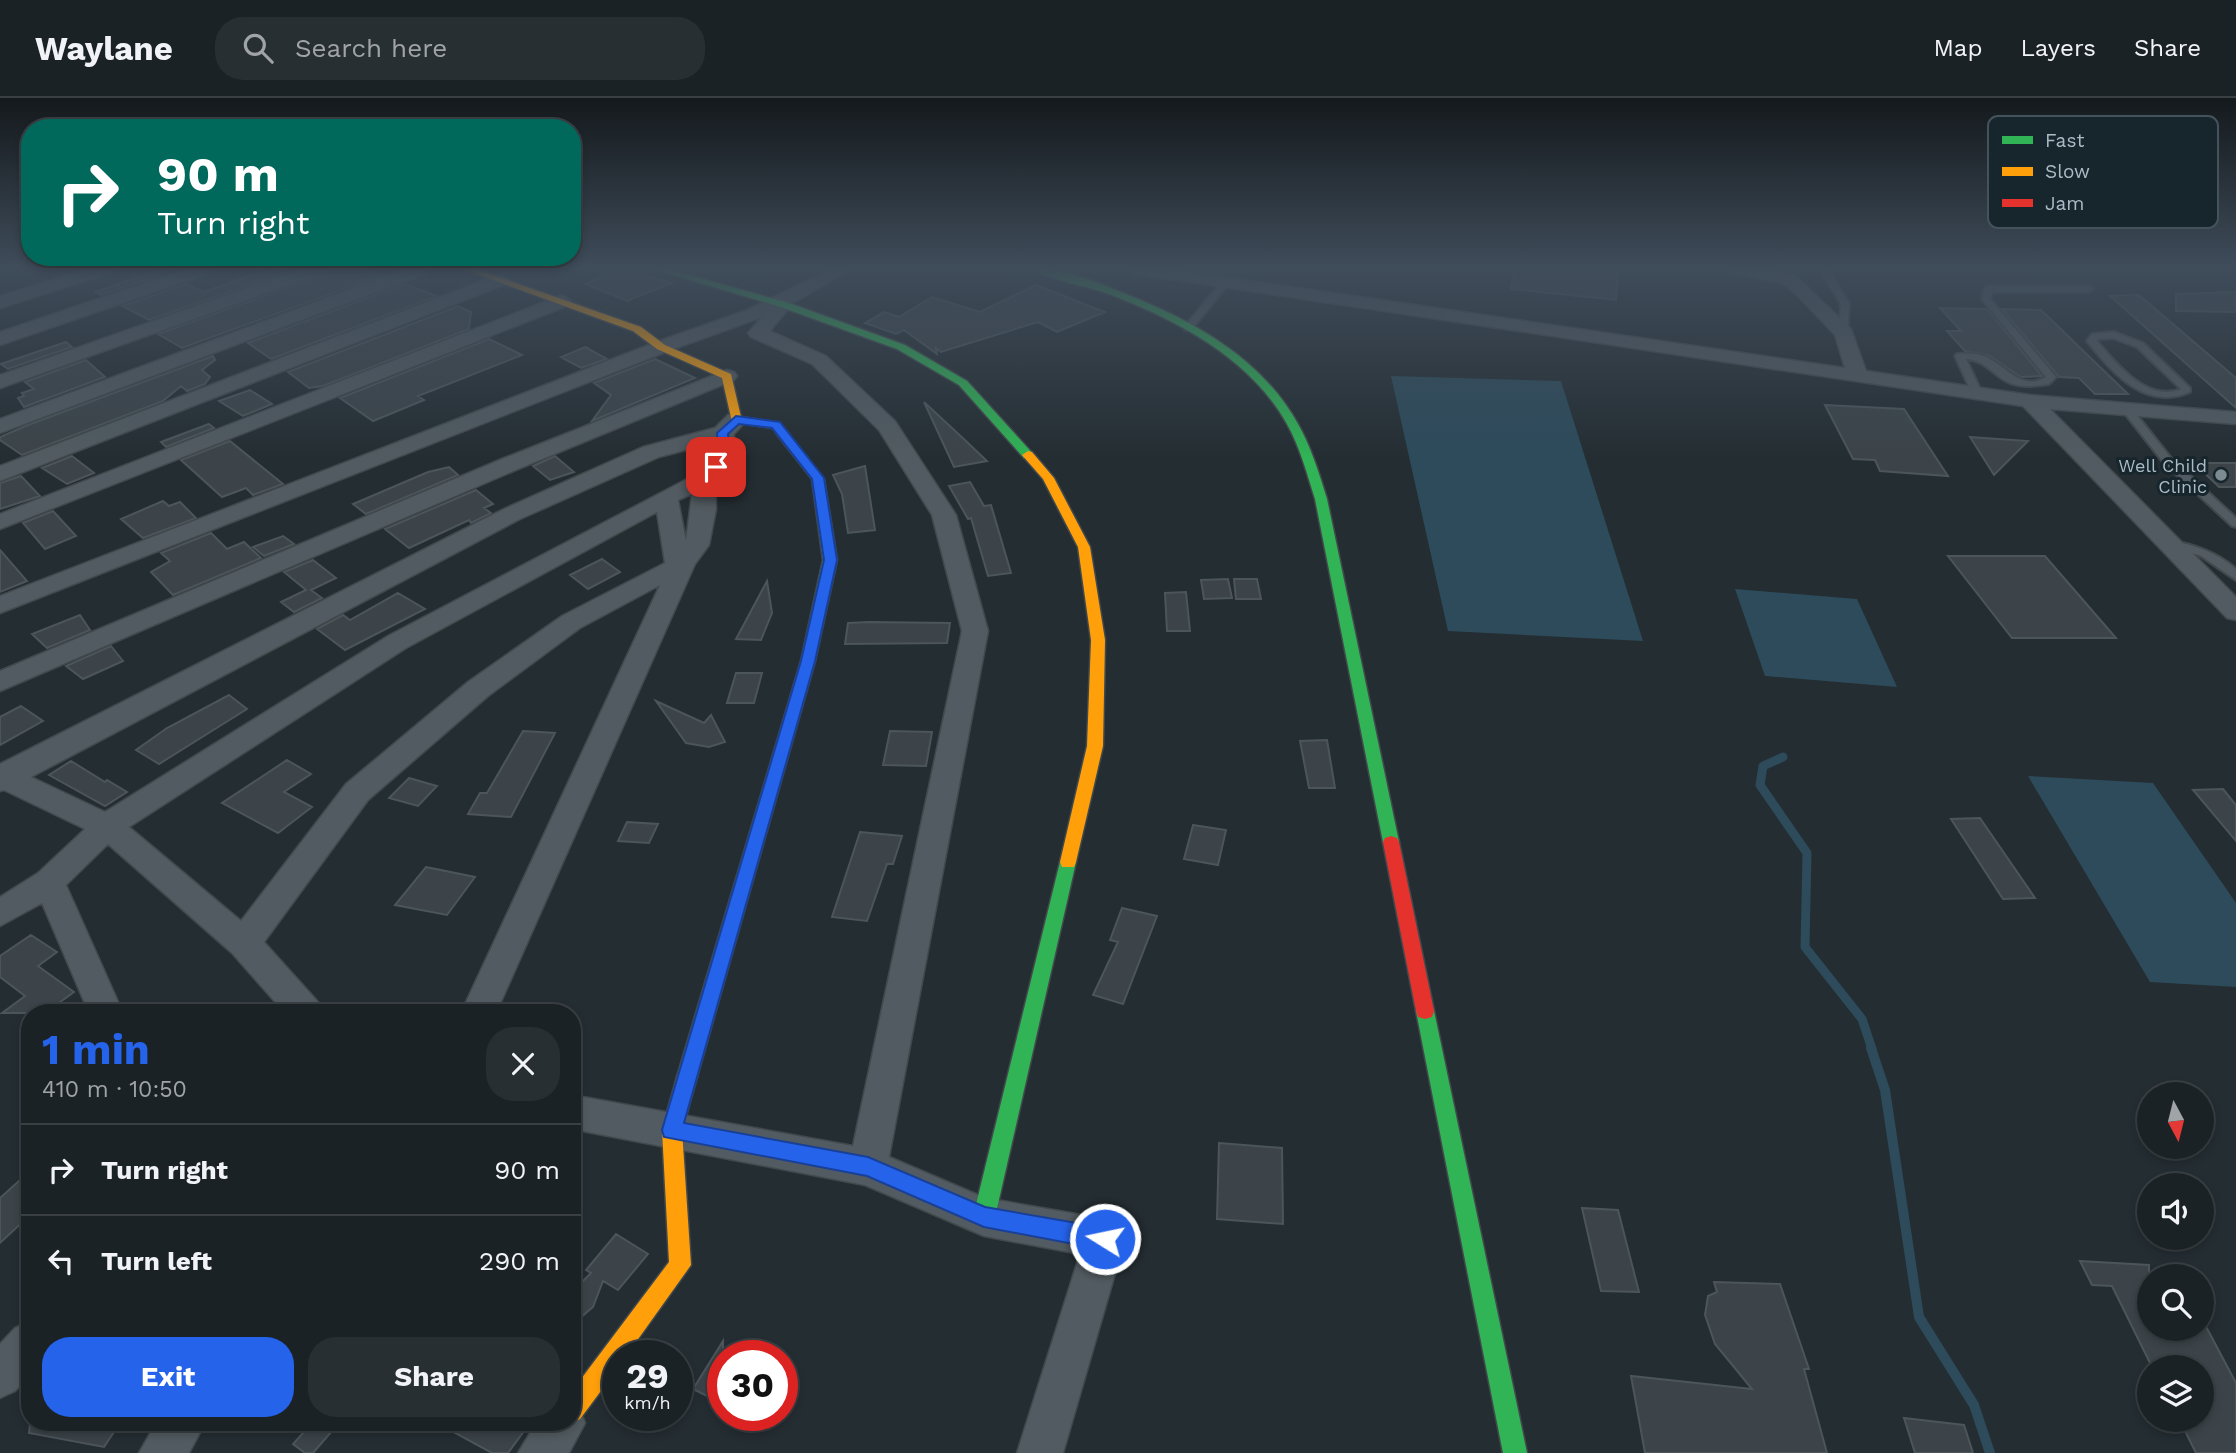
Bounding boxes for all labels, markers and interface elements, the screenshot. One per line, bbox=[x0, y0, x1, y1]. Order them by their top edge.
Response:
search box bbox=[215, 17, 705, 80]
text: Waylane bbox=[35, 29, 173, 68]
icon: search bbox=[239, 29, 277, 67]
text: Search here bbox=[295, 33, 447, 63]
text: Map bbox=[1934, 34, 1982, 62]
text: Layers bbox=[2020, 34, 2096, 62]
text: Share bbox=[2134, 34, 2201, 62]
legend bbox=[1988, 116, 2218, 228]
text: Fast bbox=[2045, 129, 2084, 152]
text: 90 m bbox=[157, 145, 279, 203]
icon: right bbox=[42, 147, 133, 238]
text: Slow bbox=[2045, 160, 2090, 183]
text: Jam bbox=[2045, 192, 2084, 215]
text: Turn right bbox=[157, 204, 309, 242]
pin bbox=[686, 437, 746, 497]
icon: arrive bbox=[697, 448, 735, 486]
place label: Well Child Clinic bbox=[2118, 455, 2207, 497]
marker: Well Child Clinic bbox=[2213, 467, 2229, 483]
text: 1 min bbox=[42, 1025, 150, 1074]
button: close bbox=[486, 1027, 560, 1101]
text: 410 m · 10:50 bbox=[42, 1076, 187, 1103]
north arrow bbox=[2137, 1082, 2214, 1158]
map controls bbox=[2137, 1082, 2214, 1432]
icon: right bbox=[42, 1151, 80, 1189]
text: Turn right bbox=[101, 1155, 228, 1185]
text: 90 m bbox=[494, 1155, 560, 1185]
button: sound bbox=[2137, 1173, 2214, 1250]
position arrow bbox=[1068, 1202, 1142, 1276]
icon: left bbox=[42, 1242, 80, 1280]
text: Turn left bbox=[101, 1246, 212, 1276]
text: 290 m bbox=[479, 1246, 560, 1276]
button: search bbox=[2137, 1264, 2214, 1341]
button: Exit bbox=[42, 1337, 294, 1417]
button: Share bbox=[308, 1337, 560, 1417]
speed limit sign: 30 bbox=[707, 1340, 798, 1431]
text: 29 bbox=[626, 1355, 669, 1397]
button: layers bbox=[2137, 1355, 2214, 1432]
text: km/h bbox=[624, 1392, 671, 1413]

